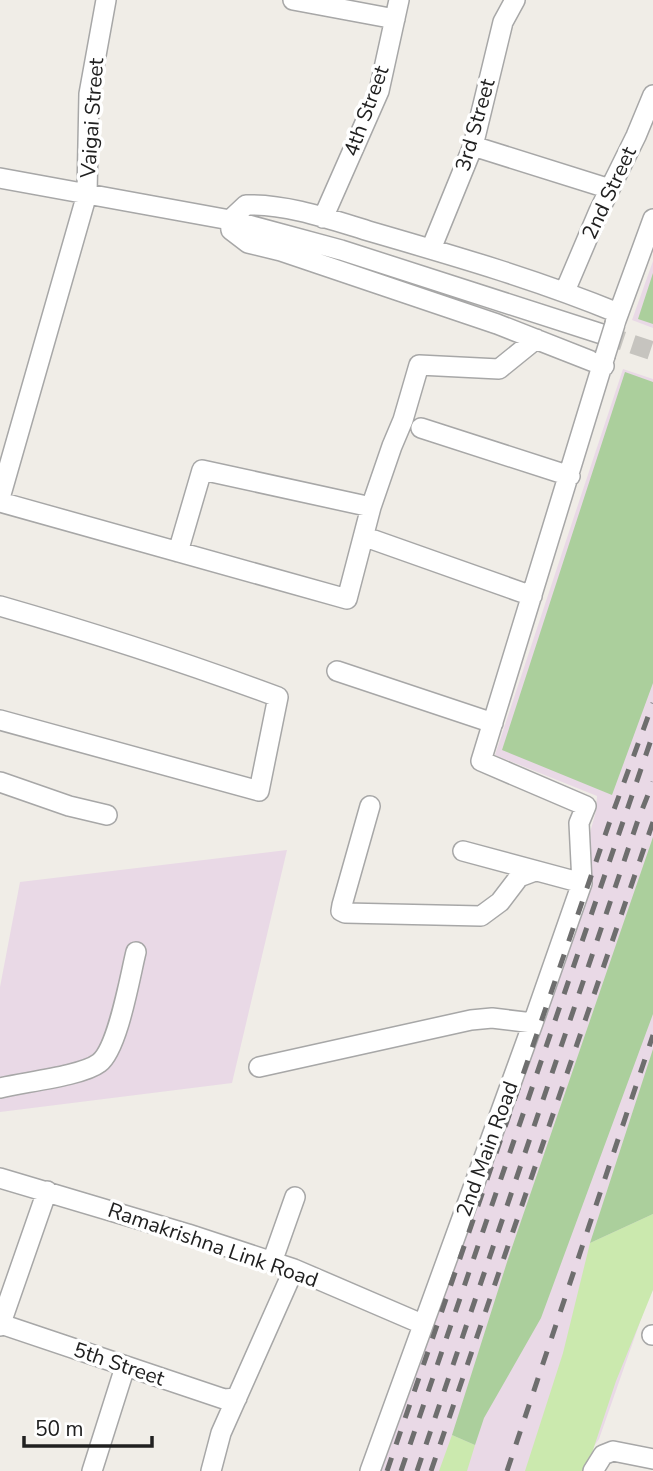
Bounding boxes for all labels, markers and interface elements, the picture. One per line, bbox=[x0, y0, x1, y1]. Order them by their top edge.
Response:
street label: Vaigai Street bbox=[74, 56, 110, 180]
street label: 4th Street bbox=[337, 61, 396, 160]
street label: 3rd Street bbox=[448, 75, 502, 174]
street label: 2nd Street bbox=[575, 141, 643, 244]
street label: 2nd Main Road bbox=[450, 1077, 524, 1221]
street label: Ramakrishna Link Road bbox=[104, 1196, 322, 1294]
street label: 5th Street bbox=[70, 1335, 169, 1393]
scale bar bbox=[24, 1404, 152, 1448]
text: 50 m bbox=[35, 1415, 84, 1443]

